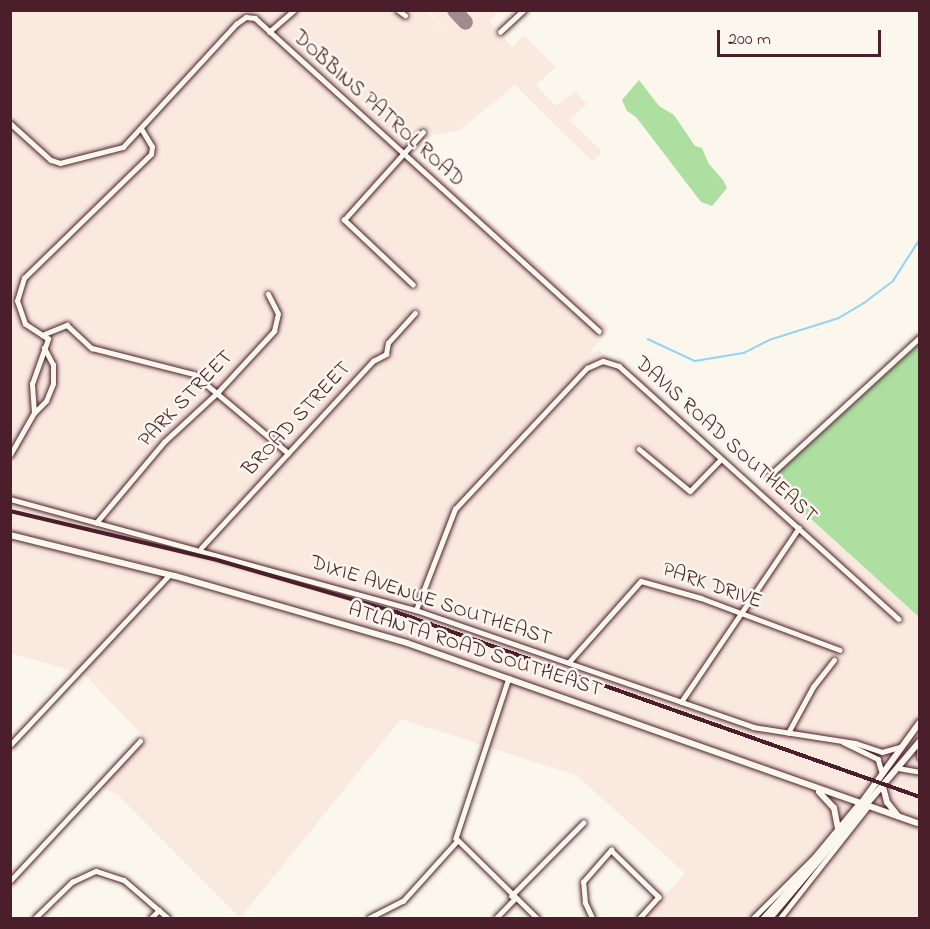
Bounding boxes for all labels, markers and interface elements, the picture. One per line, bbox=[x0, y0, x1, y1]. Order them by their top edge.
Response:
scale bar bbox=[720, 18, 884, 56]
street label: DOBBINS PATROL ROAD bbox=[287, 25, 469, 193]
text: 200 m bbox=[728, 27, 771, 53]
street label: PARK STREET bbox=[133, 345, 239, 453]
street label: DAVIS ROAD SOUTHEAST bbox=[629, 351, 823, 529]
street label: BROAD STREET bbox=[237, 356, 357, 482]
street label: DIXIE AVENUE SOUTHEAST bbox=[307, 550, 555, 652]
street label: PARK DRIVE bbox=[659, 557, 765, 615]
street label: ATLANTA ROAD SOUTHEAST bbox=[345, 597, 605, 703]

